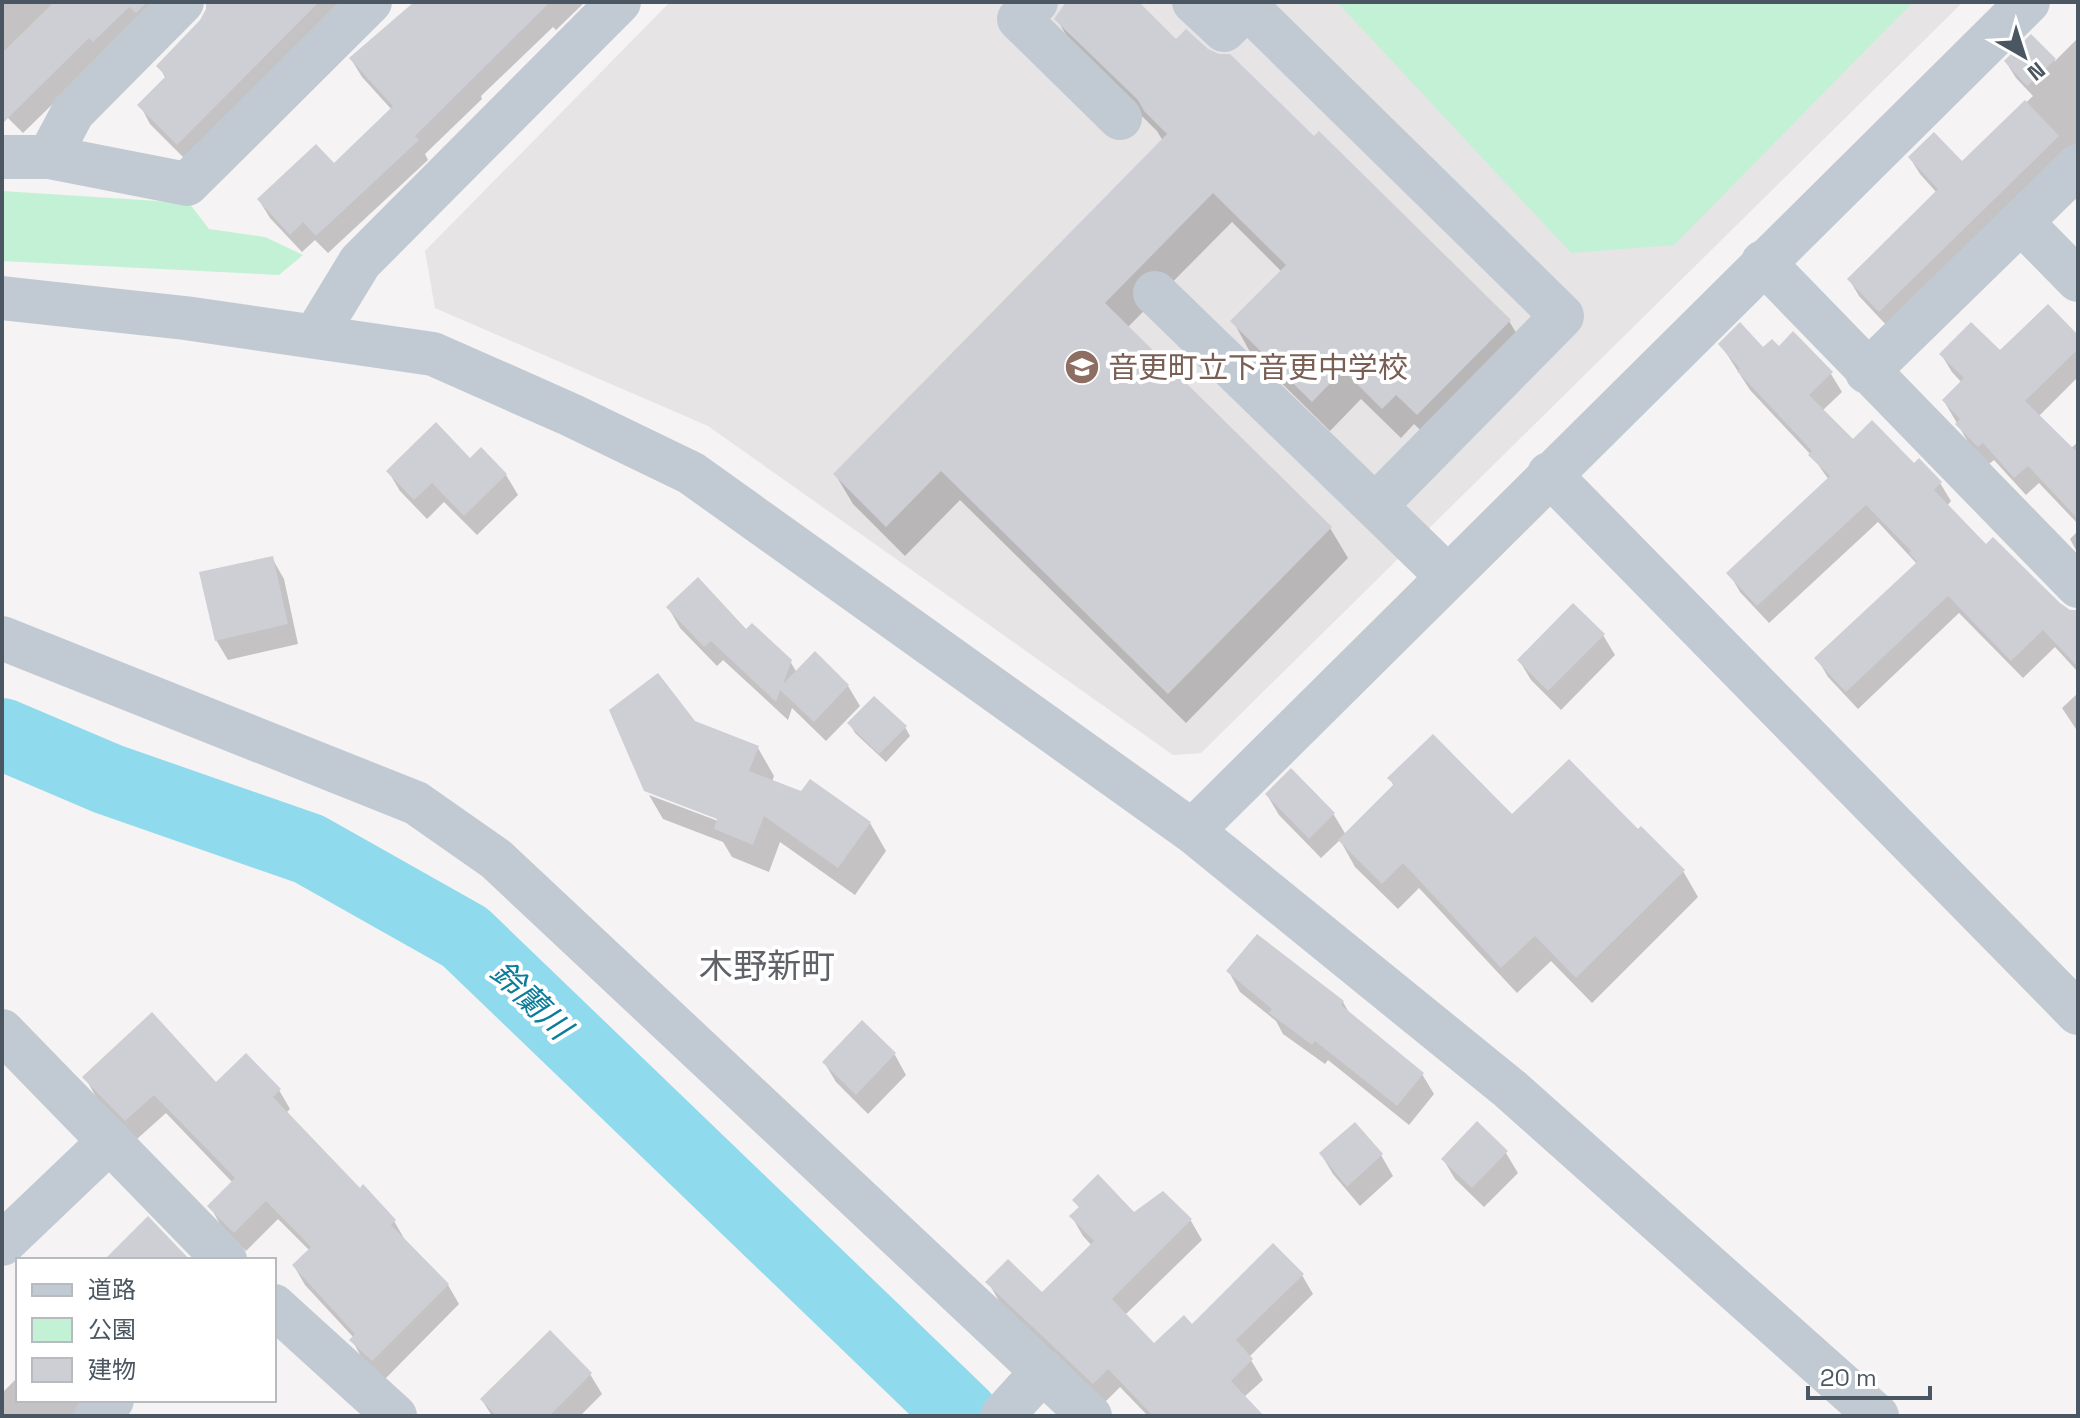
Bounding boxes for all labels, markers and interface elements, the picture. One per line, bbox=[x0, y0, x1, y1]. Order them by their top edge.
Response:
north arrow bbox=[1984, 16, 2064, 96]
text: N bbox=[2022, 56, 2051, 87]
school or university icon: 音更町立下音更中学校 bbox=[1063, 348, 1101, 386]
place label: 音更町立下音更中学校 bbox=[1108, 348, 1408, 387]
district label: 木野新町 bbox=[699, 945, 835, 988]
water label: 鈴蘭川 bbox=[483, 952, 582, 1050]
legend bbox=[16, 1258, 276, 1402]
text: 道路 bbox=[88, 1274, 136, 1305]
text: 公園 bbox=[88, 1314, 136, 1345]
scale bar bbox=[1808, 1350, 1930, 1400]
text: 建物 bbox=[88, 1354, 136, 1385]
text: 20 m bbox=[1820, 1362, 1877, 1393]

